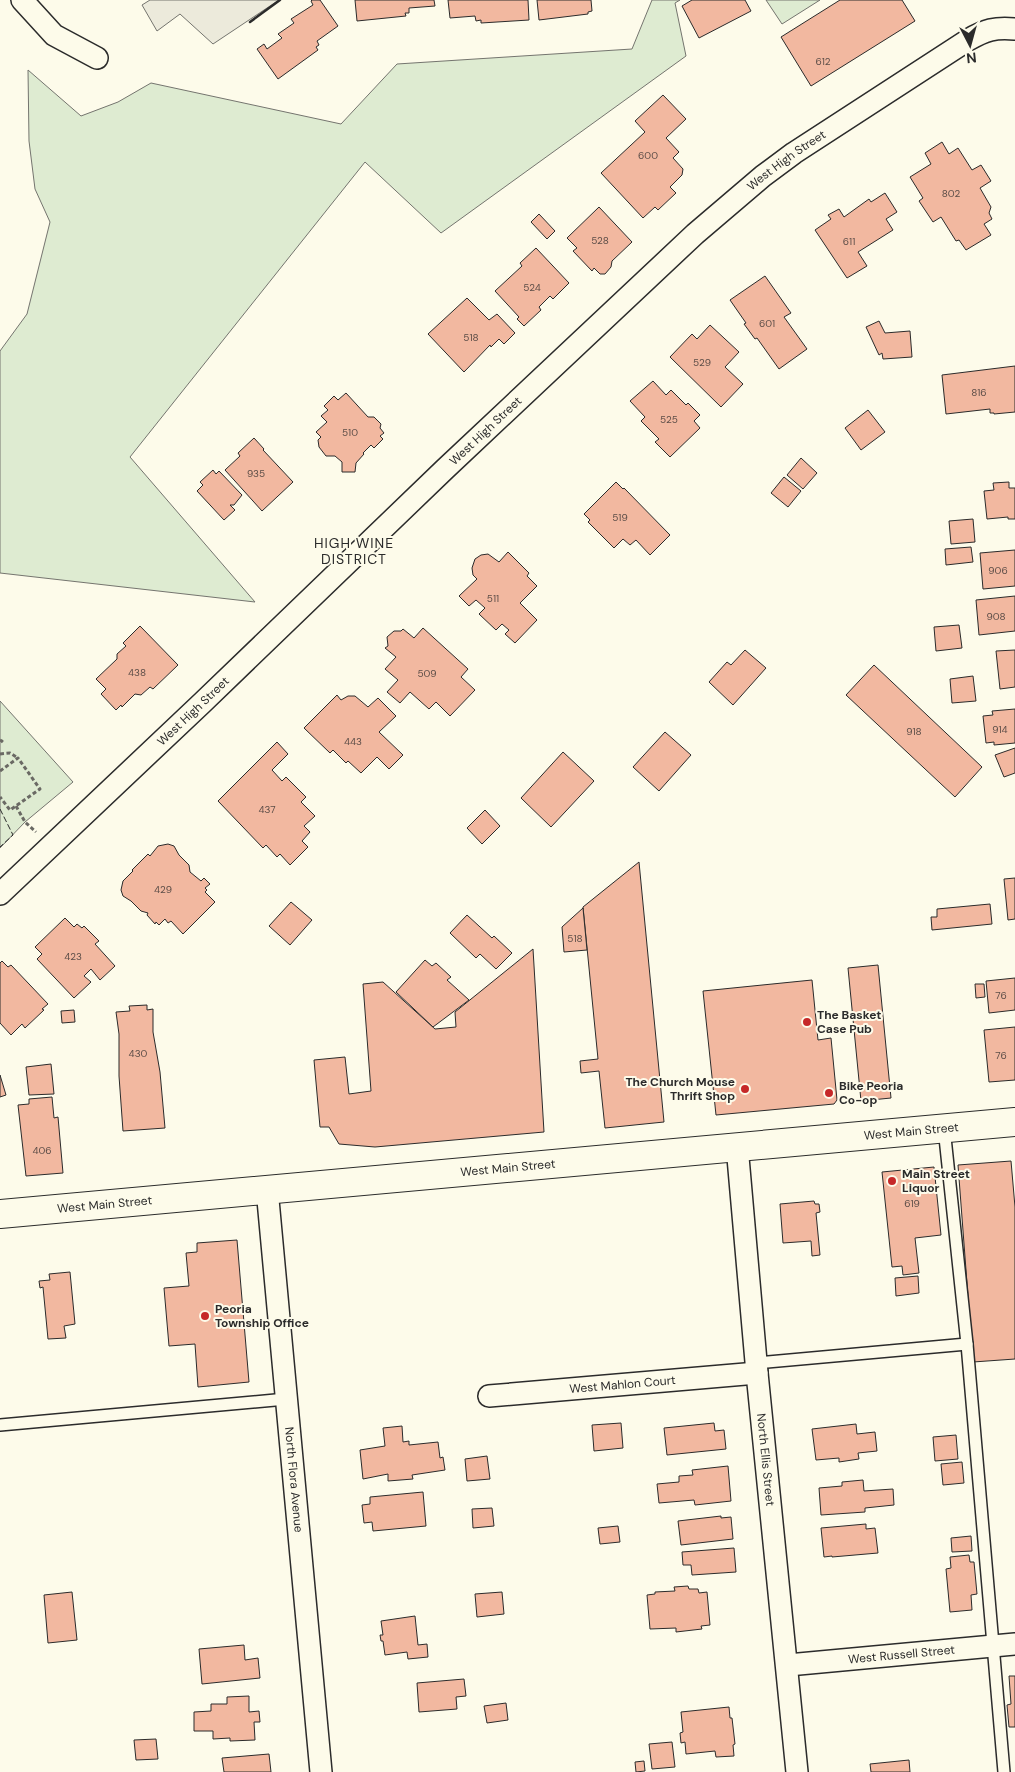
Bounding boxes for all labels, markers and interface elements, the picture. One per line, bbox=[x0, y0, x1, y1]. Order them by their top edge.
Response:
north arrow bbox=[945, 20, 995, 70]
text: N bbox=[965, 48, 977, 67]
house number: 612 bbox=[815, 55, 831, 68]
street label: West High Street bbox=[744, 126, 829, 194]
house number: 600 bbox=[638, 149, 658, 162]
house number: 802 bbox=[942, 187, 961, 200]
house number: 528 bbox=[591, 234, 609, 247]
house number: 611 bbox=[843, 235, 855, 248]
house number: 524 bbox=[523, 281, 541, 294]
house number: 601 bbox=[759, 317, 775, 330]
house number: 518 bbox=[463, 331, 479, 344]
house number: 529 bbox=[693, 356, 711, 369]
house number: 816 bbox=[971, 386, 987, 399]
street label: West High Street bbox=[446, 393, 525, 469]
house number: 525 bbox=[660, 413, 678, 426]
house number: 510 bbox=[342, 426, 358, 439]
house number: 935 bbox=[247, 467, 265, 480]
house number: 519 bbox=[612, 511, 628, 524]
district label: HIGH WINE DISTRICT bbox=[314, 534, 394, 568]
house number: 906 bbox=[988, 564, 1008, 577]
house number: 511 bbox=[487, 592, 499, 605]
house number: 908 bbox=[986, 610, 1006, 623]
house number: 438 bbox=[128, 666, 146, 679]
house number: 509 bbox=[417, 667, 437, 680]
street label: West High Street bbox=[154, 673, 233, 749]
house number: 914 bbox=[992, 723, 1008, 736]
house number: 918 bbox=[906, 725, 922, 738]
house number: 443 bbox=[344, 735, 362, 748]
house number: 437 bbox=[258, 803, 276, 816]
house number: 429 bbox=[154, 883, 172, 896]
house number: 518 bbox=[567, 932, 583, 945]
house number: 423 bbox=[64, 950, 82, 963]
house number: 76 bbox=[995, 989, 1007, 1002]
place label: The Basket Case Pub bbox=[817, 1007, 881, 1037]
marker: The Basket Case Pub bbox=[801, 1016, 813, 1028]
house number: 430 bbox=[129, 1047, 148, 1060]
house number: 76 bbox=[995, 1049, 1007, 1062]
place label: The Church Mouse Thrift Shop bbox=[625, 1074, 735, 1104]
place label: Bike Peoria Co-op bbox=[839, 1078, 903, 1108]
marker: The Church Mouse Thrift Shop bbox=[739, 1083, 751, 1095]
marker: Bike Peoria Co-op bbox=[823, 1087, 835, 1099]
street label: West Main Street bbox=[863, 1119, 960, 1144]
house number: 406 bbox=[32, 1144, 52, 1157]
street label: West Main Street bbox=[460, 1156, 556, 1180]
place label: Main Street Liquor bbox=[902, 1166, 970, 1196]
marker: Main Street Liquor bbox=[886, 1175, 898, 1187]
street label: West Main Street bbox=[56, 1192, 153, 1217]
house number: 619 bbox=[904, 1197, 920, 1210]
place label: Peoria Township Office bbox=[215, 1301, 309, 1331]
marker: Peoria Township Office bbox=[199, 1310, 211, 1322]
street label: West Mahlon Court bbox=[569, 1372, 677, 1397]
street label: North Ellis Street bbox=[753, 1413, 778, 1507]
street label: North Flora Avenue bbox=[281, 1426, 307, 1533]
street label: West Russell Street bbox=[847, 1642, 956, 1667]

